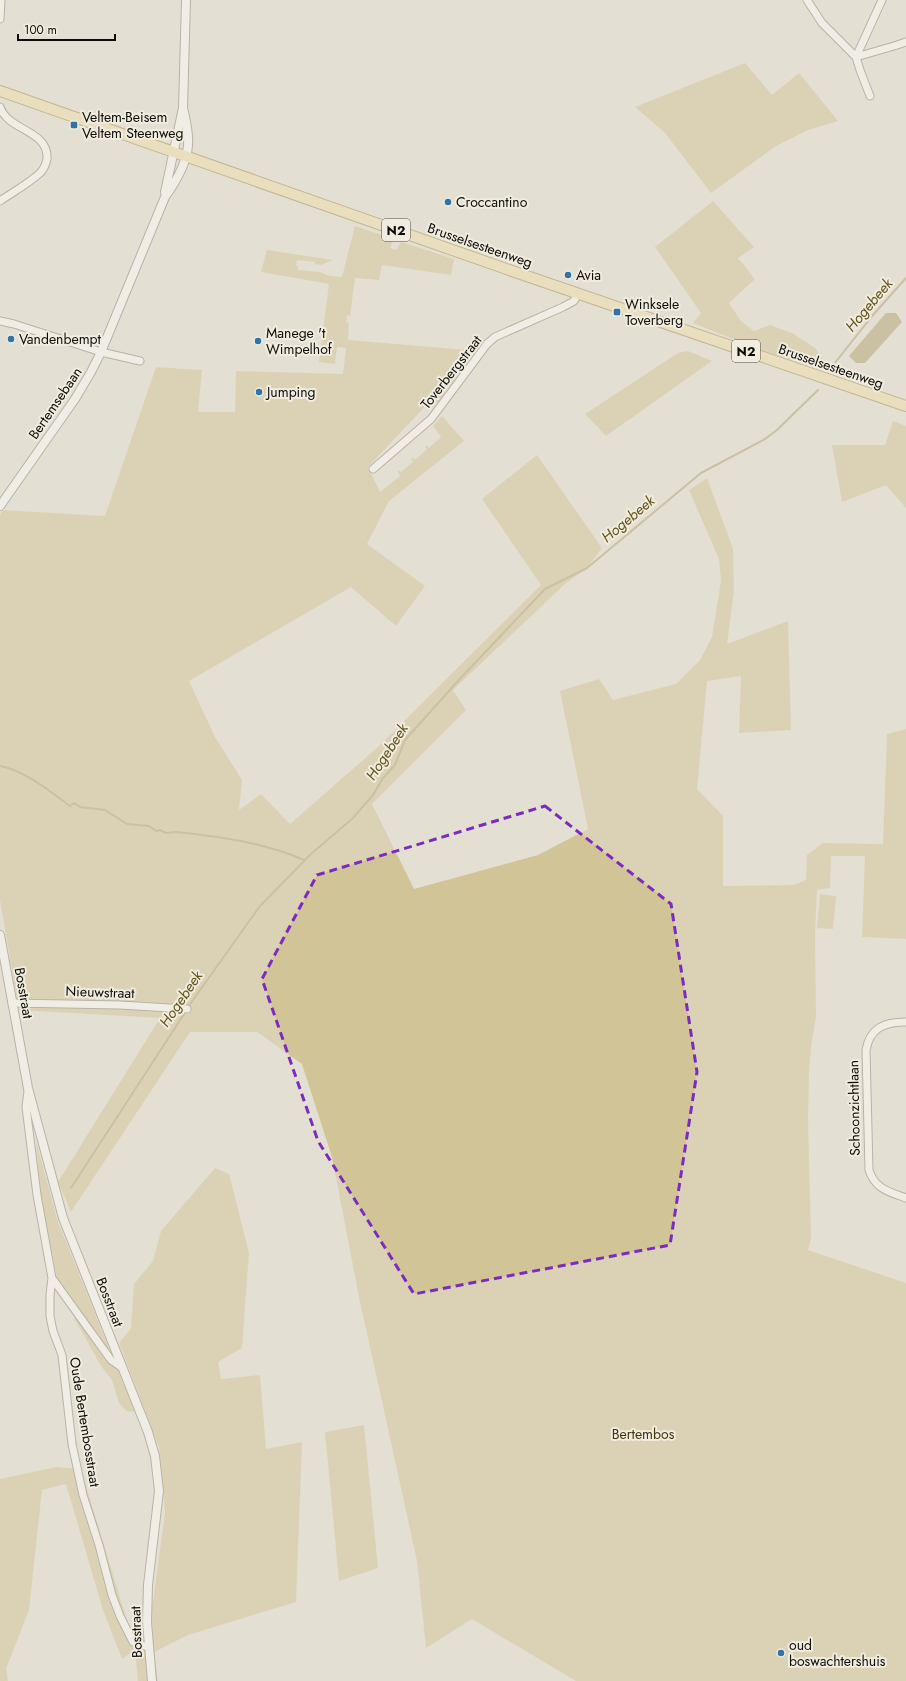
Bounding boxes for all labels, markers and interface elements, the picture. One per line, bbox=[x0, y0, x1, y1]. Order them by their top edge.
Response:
scale bar bbox=[18, 16, 115, 42]
text: 100 m bbox=[24, 21, 57, 39]
place label: Veltem-Beisem Veltem Steenweg bbox=[82, 107, 183, 143]
marker: Veltem-Beisem Veltem Steenweg bbox=[69, 120, 79, 130]
place label: Croccantino bbox=[456, 192, 528, 212]
marker: Croccantino bbox=[443, 197, 453, 207]
street label: Brusselsesteenweg bbox=[425, 218, 535, 272]
road number: N2 bbox=[382, 219, 410, 241]
place label: Avia bbox=[576, 265, 601, 285]
marker: Avia bbox=[563, 270, 573, 280]
water label: Hogebeek bbox=[840, 273, 898, 337]
place label: Winksele Toverberg bbox=[625, 294, 683, 330]
marker: Winksele Toverberg bbox=[612, 307, 622, 317]
place label: Manege 't Wimpelhof bbox=[266, 323, 333, 359]
place label: Vandenbempt bbox=[19, 329, 102, 349]
street label: Toverbergstraat bbox=[416, 330, 487, 413]
marker: Vandenbempt bbox=[6, 334, 16, 344]
marker: Manege 't Wimpelhof bbox=[253, 336, 263, 346]
street label: Brusselsesteenweg bbox=[776, 339, 886, 393]
road number: N2 bbox=[732, 340, 760, 362]
street label: Bertemsebaan bbox=[24, 363, 86, 443]
place label: Jumping bbox=[265, 382, 316, 402]
marker: Jumping bbox=[254, 387, 264, 397]
water label: Hogebeek bbox=[596, 490, 660, 548]
water label: Hogebeek bbox=[360, 719, 414, 785]
street label: Bosstraat bbox=[10, 966, 38, 1021]
water label: Hogebeek bbox=[154, 966, 208, 1032]
street label: Nieuwstraat bbox=[65, 981, 136, 1003]
street label: Schoonzichtlaan bbox=[843, 1060, 865, 1156]
street label: Bosstraat bbox=[91, 1274, 129, 1330]
street label: Oude Bertembosstraat bbox=[65, 1356, 105, 1489]
park label: Bertembos bbox=[612, 1424, 675, 1444]
street label: Bosstraat bbox=[125, 1605, 147, 1658]
place label: oud boswachtershuis bbox=[789, 1635, 886, 1671]
marker: oud boswachtershuis bbox=[776, 1648, 786, 1658]

